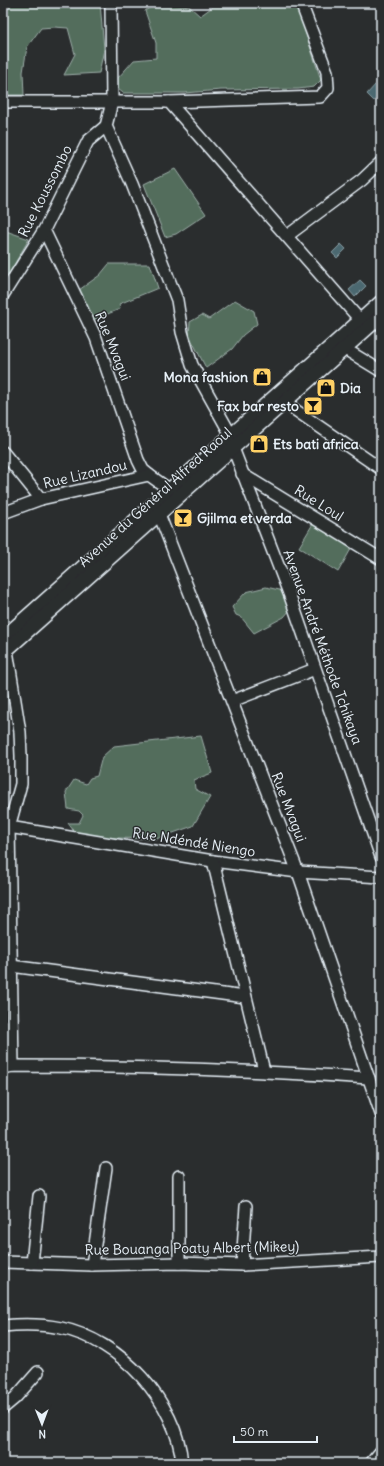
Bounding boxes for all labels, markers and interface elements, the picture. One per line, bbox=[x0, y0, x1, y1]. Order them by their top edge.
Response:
street label: Rue Koussombo bbox=[14, 142, 76, 240]
street label: Rue Mvagui bbox=[91, 309, 135, 383]
shop icon: Mona fashion bbox=[251, 366, 273, 388]
place label: Mona fashion bbox=[164, 368, 248, 386]
shop icon: Dia bbox=[315, 377, 337, 399]
place label: Dia bbox=[340, 379, 361, 397]
bar icon: Fax bar resto bbox=[302, 395, 324, 417]
place label: Fax bar resto bbox=[217, 397, 299, 415]
street label: Avenue du Général Alfred Raoul bbox=[75, 423, 235, 571]
shop icon: Ets bati africa bbox=[248, 433, 270, 455]
place label: Ets bati africa bbox=[273, 435, 359, 453]
street label: Rue Lizandou bbox=[41, 456, 129, 492]
street label: Rue Loul bbox=[291, 481, 347, 525]
bar icon: Gjilma et verda bbox=[172, 507, 194, 529]
place label: Gjilma et verda bbox=[197, 509, 292, 527]
street label: Avenue André Méthode Tchikaya bbox=[279, 547, 367, 747]
street label: Rue Mvagui bbox=[268, 770, 310, 844]
street label: Rue Ndéndé Niengo bbox=[131, 823, 257, 861]
street label: Rue Bouanga Poaty Albert (Mikey) bbox=[85, 1237, 299, 1259]
north arrow bbox=[22, 1404, 62, 1444]
scale bar bbox=[234, 1418, 317, 1444]
text: 50 m bbox=[240, 1424, 269, 1439]
text: N bbox=[38, 1427, 46, 1441]

